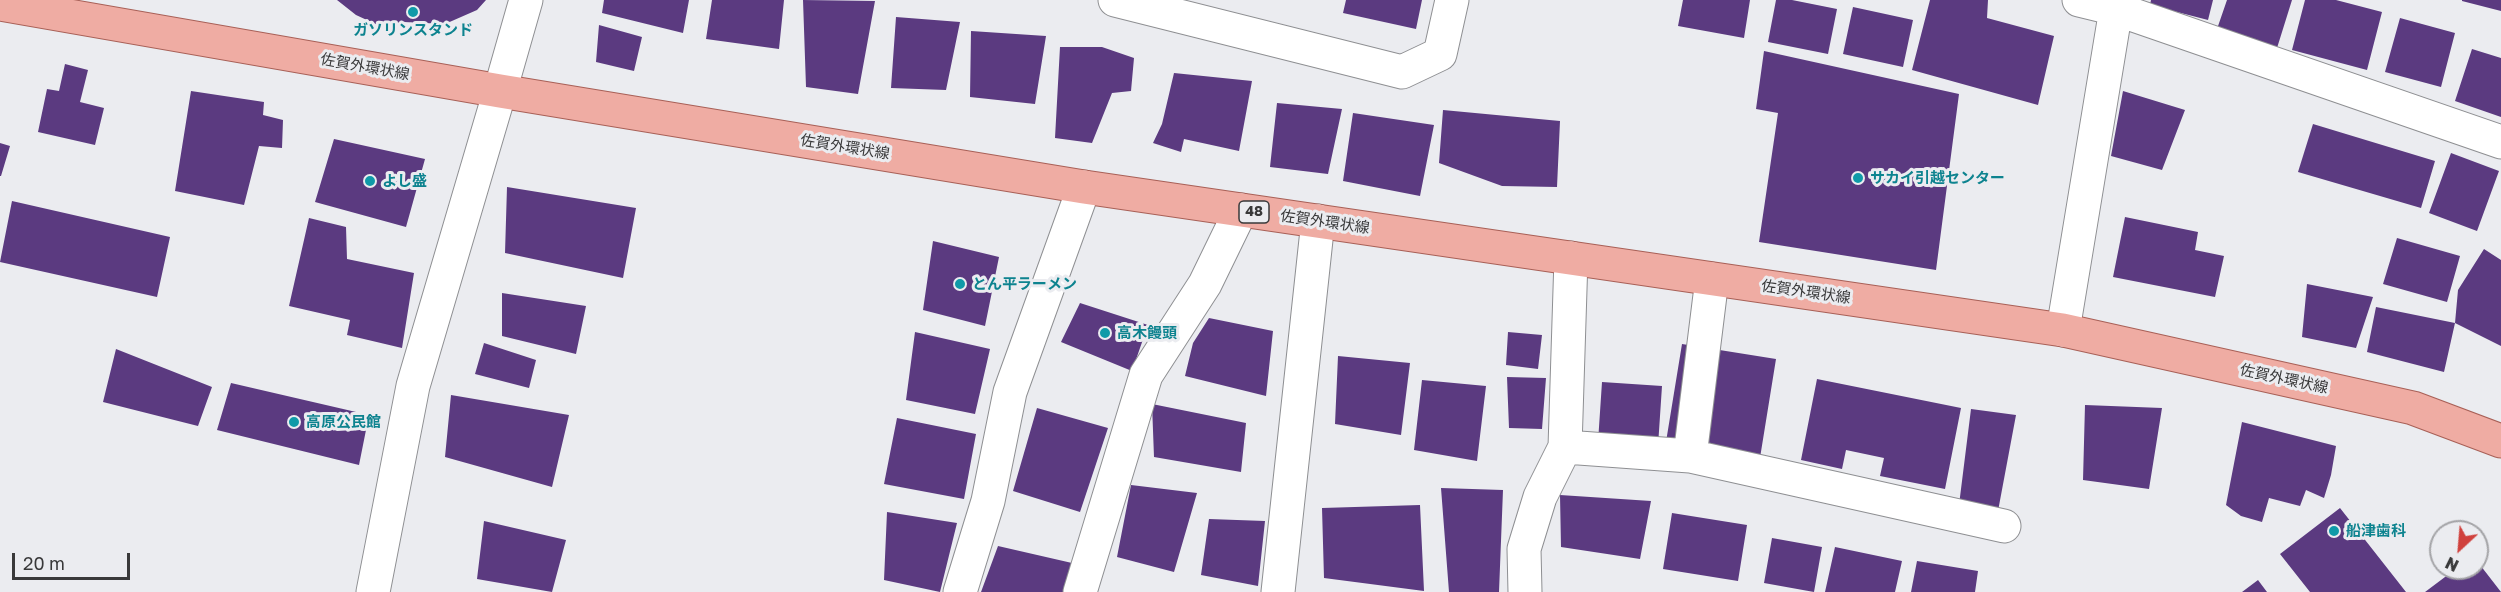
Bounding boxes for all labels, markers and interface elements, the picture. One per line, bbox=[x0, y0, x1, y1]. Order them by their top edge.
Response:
marker: ガソリンスタンド bbox=[406, 5, 420, 19]
place label: ガソリンスタンド bbox=[353, 21, 473, 39]
street label: 佐賀外環状線 bbox=[319, 50, 411, 84]
street label: 佐賀外環状線 bbox=[799, 131, 891, 163]
place label: サカイ引越センター bbox=[1870, 169, 2005, 187]
marker: サカイ引越センター bbox=[1851, 171, 1865, 185]
place label: よし盛 bbox=[382, 172, 427, 190]
marker: よし盛 bbox=[363, 174, 377, 188]
road number: 48 bbox=[1239, 201, 1269, 223]
street label: 佐賀外環状線 bbox=[1279, 207, 1371, 237]
place label: とん平ラーメン bbox=[972, 275, 1077, 293]
marker: とん平ラーメン bbox=[953, 277, 967, 291]
street label: 佐賀外環状線 bbox=[1760, 277, 1852, 307]
place label: 高木饅頭 bbox=[1117, 324, 1177, 342]
marker: 高木饅頭 bbox=[1098, 326, 1112, 340]
street label: 佐賀外環状線 bbox=[2238, 361, 2330, 397]
place label: 高原公民館 bbox=[306, 413, 381, 431]
marker: 高原公民館 bbox=[287, 415, 301, 429]
north arrow bbox=[2429, 520, 2489, 580]
place label: 船津歯科 bbox=[2346, 522, 2406, 540]
marker: 船津歯科 bbox=[2327, 524, 2341, 538]
scale bar bbox=[15, 541, 134, 579]
text: 20 m bbox=[23, 552, 65, 574]
text: N bbox=[2442, 553, 2462, 576]

